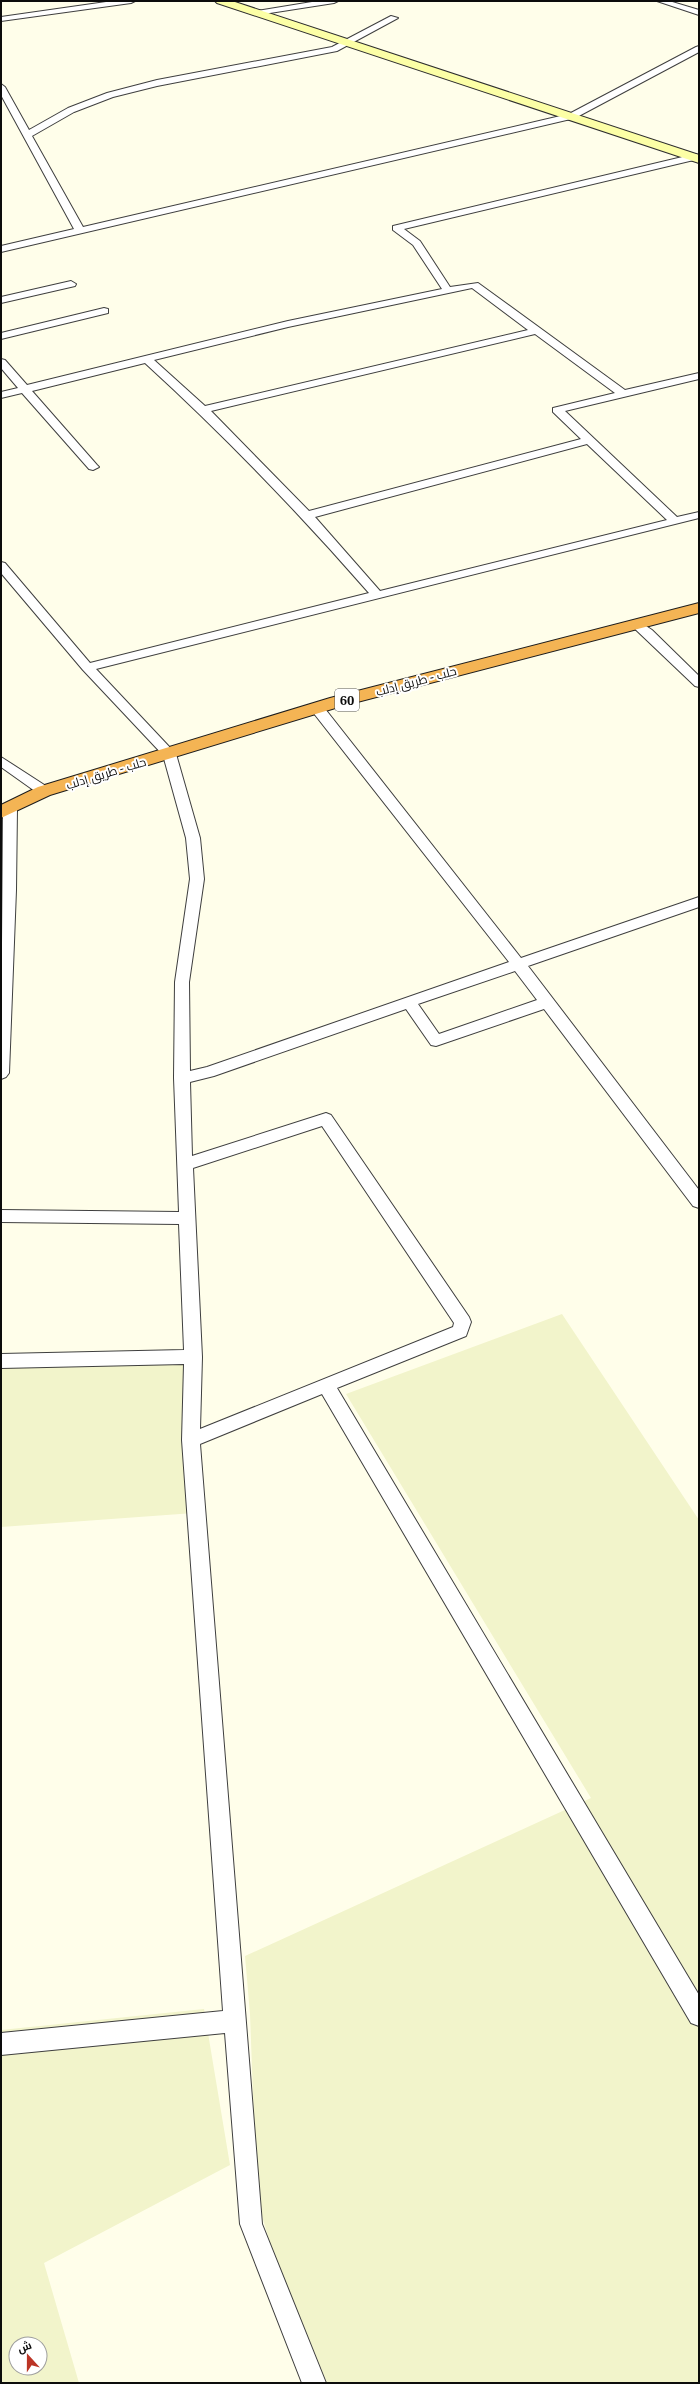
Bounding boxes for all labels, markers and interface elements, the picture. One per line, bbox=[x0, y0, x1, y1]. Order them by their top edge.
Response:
street label: حلب - طريق إدلب bbox=[374, 662, 458, 700]
road number: 60 bbox=[335, 689, 359, 711]
street label: حلب - طريق إدلب bbox=[64, 753, 148, 793]
north arrow bbox=[8, 2336, 48, 2376]
text: ش bbox=[15, 2337, 34, 2356]

